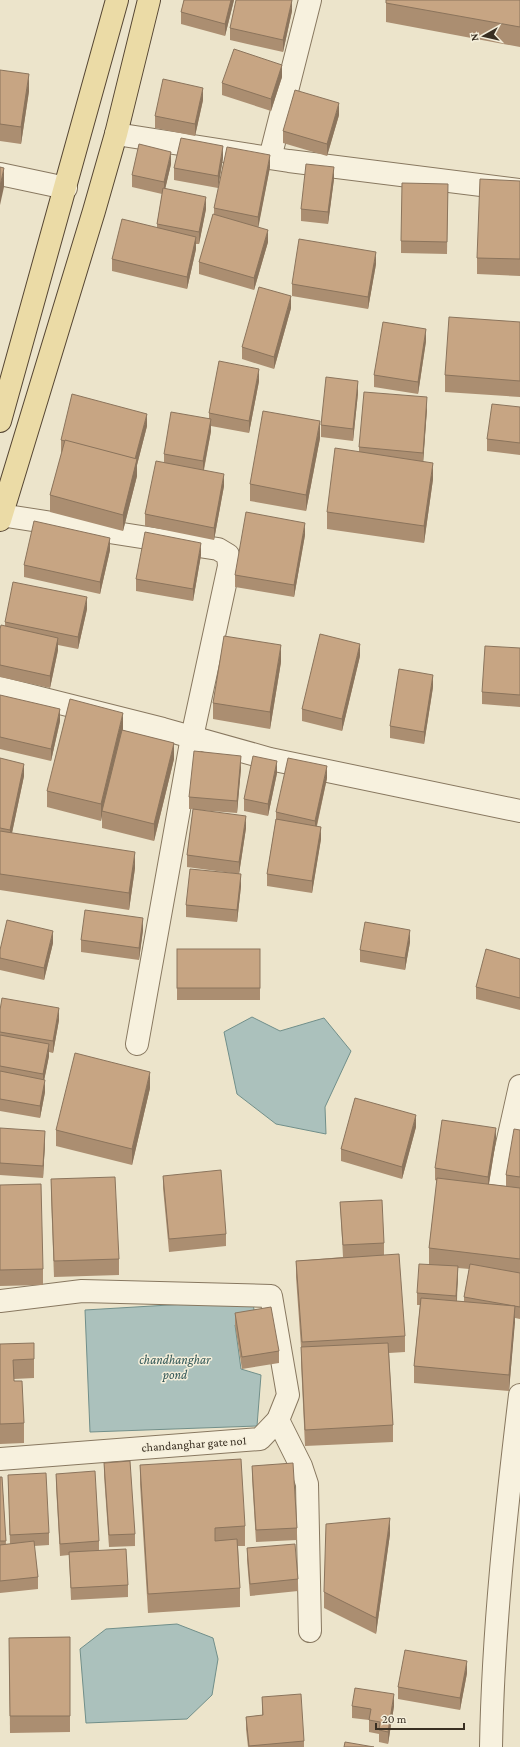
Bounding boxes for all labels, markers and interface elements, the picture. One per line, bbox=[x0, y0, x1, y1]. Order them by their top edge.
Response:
north arrow bbox=[464, 16, 504, 56]
text: N bbox=[468, 32, 481, 42]
water label: chandhanghar pond bbox=[139, 1352, 211, 1382]
street label: chandanghar gate no1 bbox=[141, 1433, 247, 1455]
scale bar bbox=[376, 1705, 464, 1731]
text: 20 m bbox=[382, 1712, 407, 1726]

